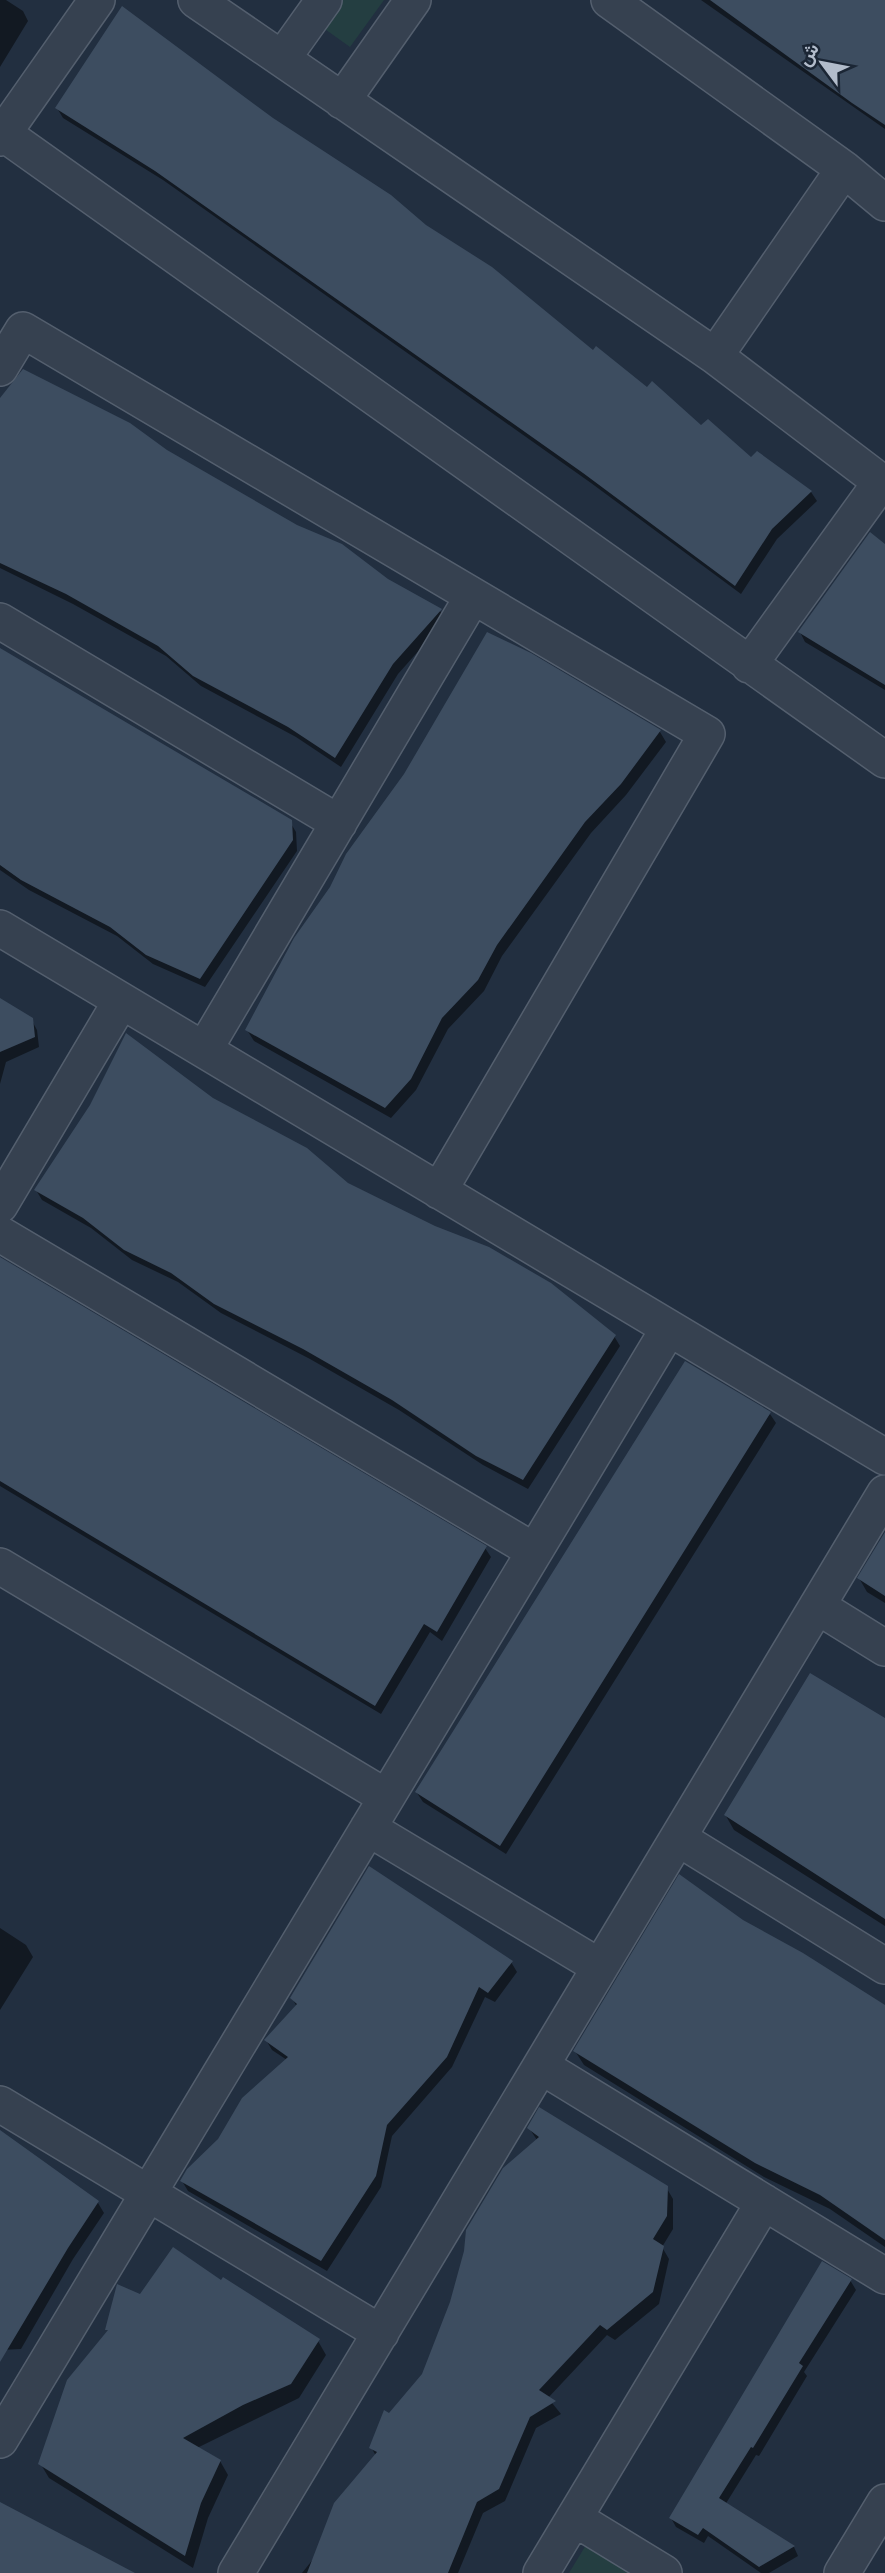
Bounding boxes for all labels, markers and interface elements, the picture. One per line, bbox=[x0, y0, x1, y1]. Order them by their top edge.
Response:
north arrow bbox=[787, 28, 857, 98]
text: ش bbox=[793, 39, 824, 70]

